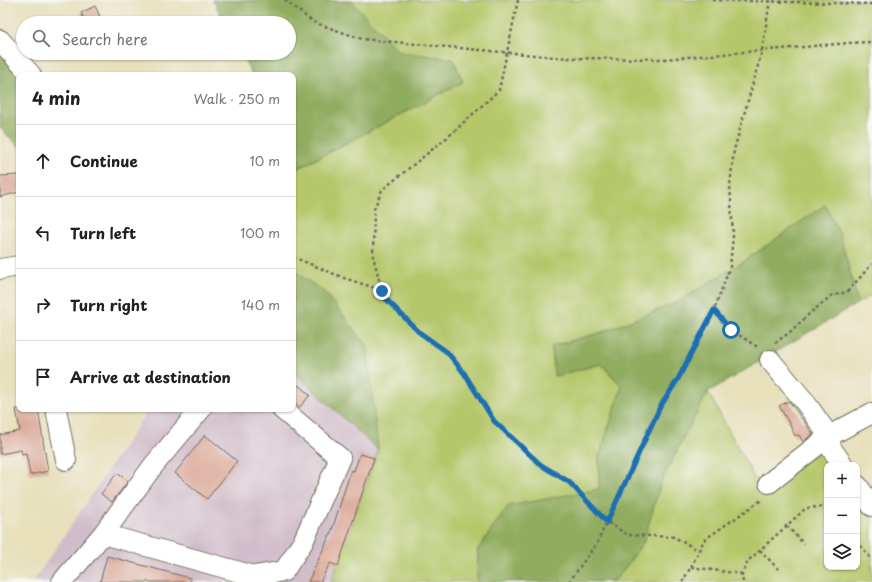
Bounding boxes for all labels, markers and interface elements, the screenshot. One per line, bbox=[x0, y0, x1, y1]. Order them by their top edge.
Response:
search box bbox=[16, 16, 296, 60]
icon: search bbox=[30, 27, 52, 49]
text: Search here bbox=[62, 27, 148, 50]
text: 4 min bbox=[32, 85, 80, 111]
text: Walk · 250 m bbox=[194, 89, 280, 108]
text: Continue bbox=[70, 149, 138, 172]
icon: ahead bbox=[32, 150, 54, 172]
text: 10 m bbox=[250, 151, 280, 170]
text: Turn left bbox=[70, 221, 136, 244]
icon: left bbox=[32, 222, 54, 244]
text: 100 m bbox=[240, 223, 280, 242]
route end bbox=[373, 282, 391, 300]
text: Turn right bbox=[70, 293, 147, 316]
icon: right bbox=[32, 294, 54, 316]
text: 140 m bbox=[241, 295, 280, 314]
route start bbox=[722, 321, 740, 339]
text: Arrive at destination bbox=[70, 365, 231, 388]
icon: arrive bbox=[32, 366, 54, 388]
map controls bbox=[824, 462, 860, 570]
button: + bbox=[824, 462, 860, 498]
button: − bbox=[824, 498, 860, 534]
button: layers bbox=[824, 534, 860, 570]

